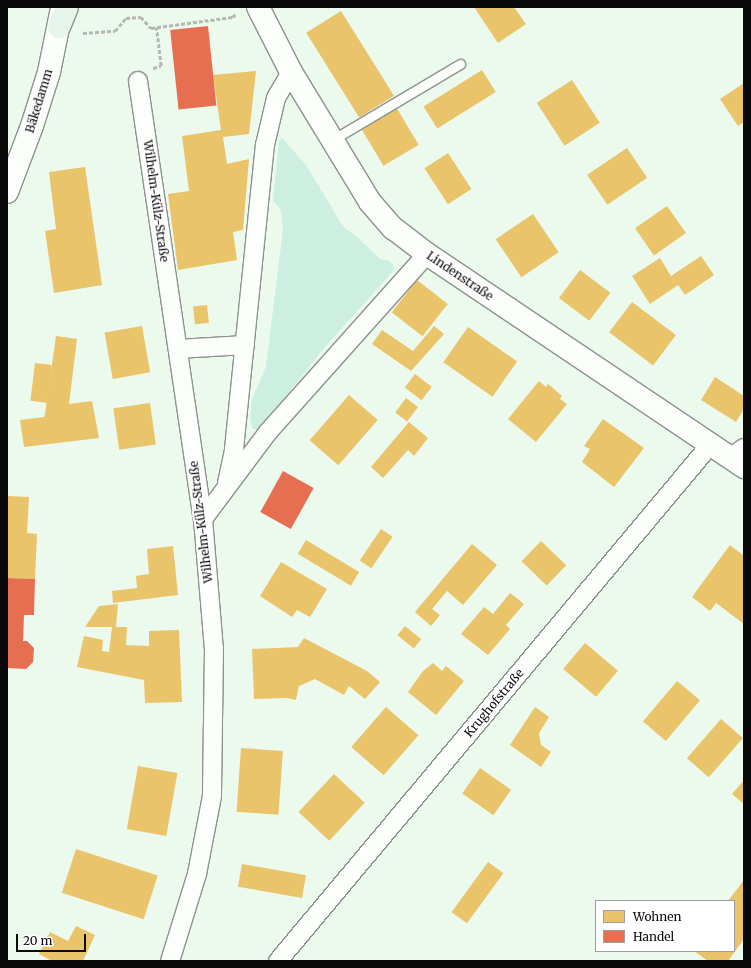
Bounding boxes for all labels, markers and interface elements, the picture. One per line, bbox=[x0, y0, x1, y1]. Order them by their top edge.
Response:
street label: Bäkedamm bbox=[22, 67, 56, 135]
street label: Wilhelm-Külz-Straße bbox=[140, 139, 172, 263]
street label: Lindenstraße bbox=[424, 248, 496, 304]
street label: Wilhelm-Külz-Straße bbox=[186, 460, 216, 584]
street label: Krughofstraße bbox=[461, 666, 527, 740]
legend bbox=[595, 900, 735, 952]
text: Wohnen bbox=[633, 909, 681, 924]
scale bar bbox=[18, 926, 88, 952]
text: Handel bbox=[633, 929, 674, 944]
text: 20 m bbox=[23, 933, 52, 948]

